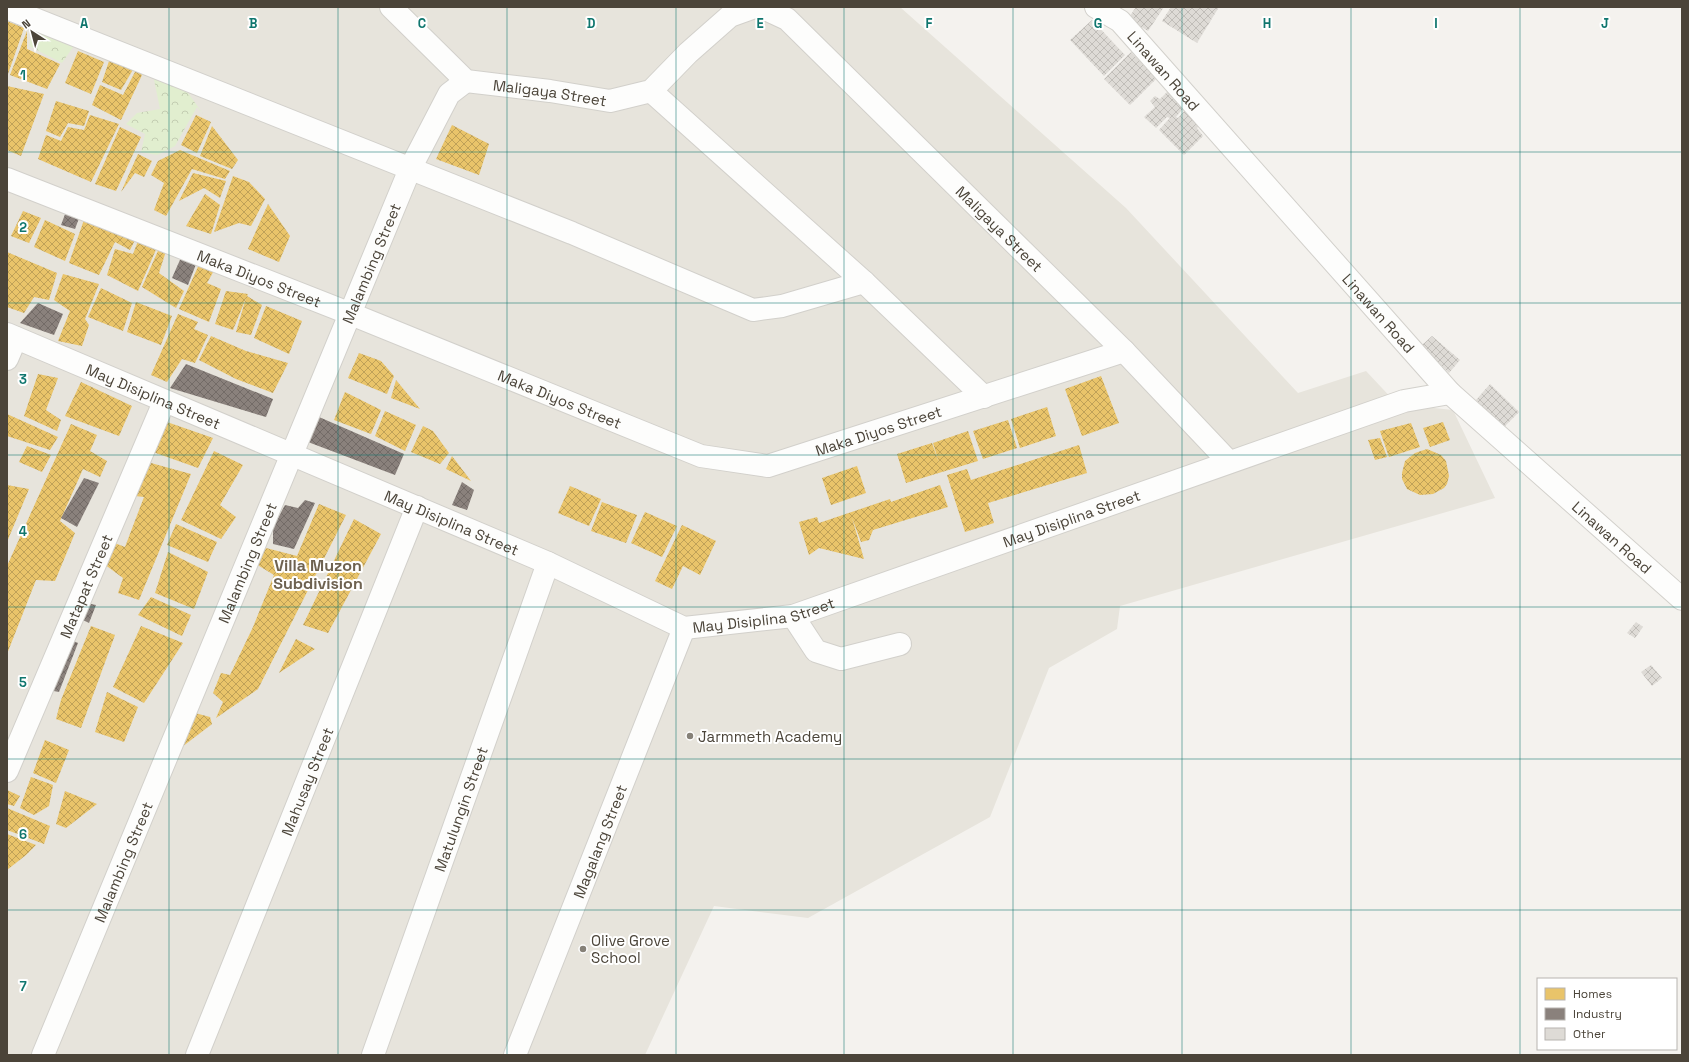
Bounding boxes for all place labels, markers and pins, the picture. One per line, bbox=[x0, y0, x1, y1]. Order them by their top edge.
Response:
place label: Jarmmeth Academy bbox=[698, 727, 842, 746]
marker: Jarmmeth Academy bbox=[685, 731, 695, 741]
place label: Olive Grove School bbox=[591, 931, 670, 967]
marker: Olive Grove School bbox=[578, 944, 588, 954]

